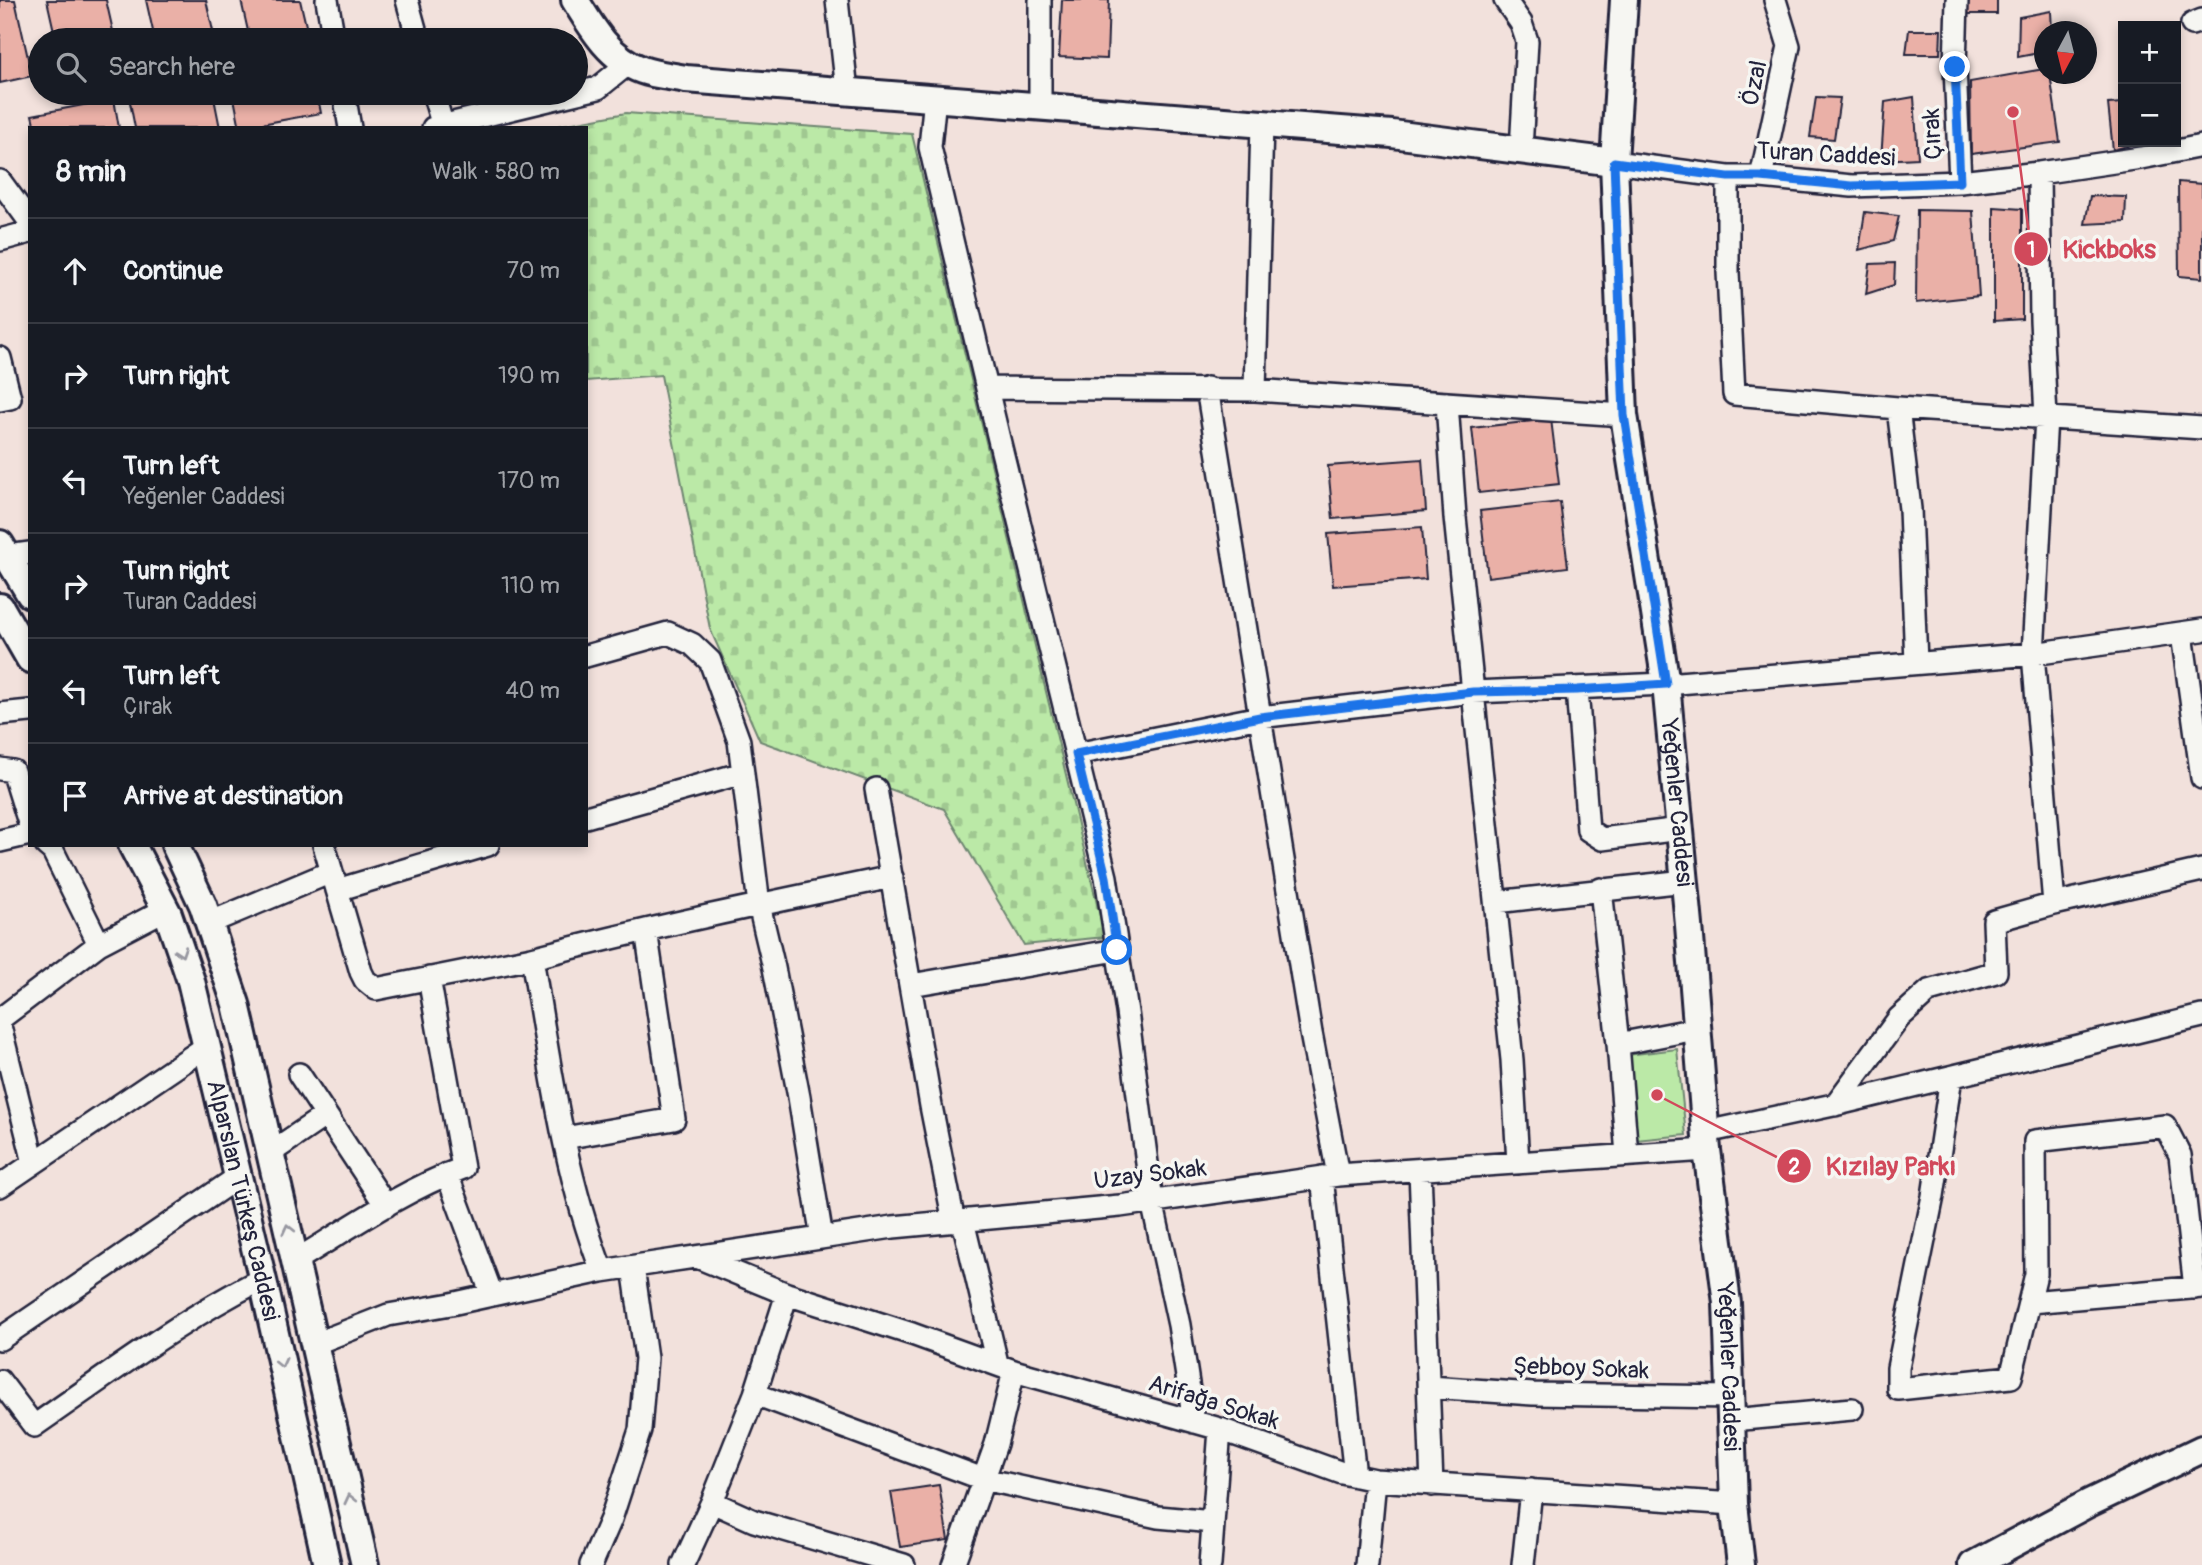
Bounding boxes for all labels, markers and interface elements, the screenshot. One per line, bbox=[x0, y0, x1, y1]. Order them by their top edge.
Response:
north arrow bbox=[2034, 21, 2097, 84]
map controls bbox=[2118, 21, 2181, 147]
button: + bbox=[2118, 21, 2181, 84]
search box bbox=[28, 28, 588, 105]
icon: search bbox=[52, 48, 90, 86]
text: Search here bbox=[108, 51, 235, 83]
route end bbox=[1939, 51, 1970, 82]
street label: Özal bbox=[1736, 58, 1773, 108]
button: − bbox=[2118, 84, 2181, 147]
street label: Çırak bbox=[1917, 108, 1948, 160]
street label: Turan Caddesi bbox=[1756, 136, 1896, 173]
text: 8 min bbox=[56, 153, 126, 190]
text: Walk · 580 m bbox=[432, 157, 560, 186]
callout: Kickboks bbox=[2013, 226, 2170, 273]
text: Kickboks bbox=[2062, 234, 2156, 266]
text: 1 bbox=[2027, 237, 2035, 264]
icon: ahead bbox=[56, 252, 94, 290]
text: Continue bbox=[123, 255, 223, 287]
text: 70 m bbox=[507, 256, 560, 285]
icon: right bbox=[56, 357, 94, 395]
text: Turn right bbox=[123, 360, 229, 392]
text: 190 m bbox=[498, 361, 560, 390]
text: Turn left bbox=[123, 450, 219, 482]
icon: left bbox=[56, 462, 94, 500]
text: 170 m bbox=[498, 466, 560, 495]
text: Yeğenler Caddesi bbox=[123, 482, 284, 511]
text: Turn right bbox=[123, 555, 229, 587]
icon: right bbox=[56, 567, 94, 605]
text: 110 m bbox=[501, 571, 560, 600]
text: Turan Caddesi bbox=[123, 587, 256, 616]
text: Turn left bbox=[123, 660, 219, 692]
icon: left bbox=[56, 672, 94, 710]
text: 40 m bbox=[506, 676, 560, 705]
text: Çırak bbox=[123, 692, 172, 721]
street label: Yeğenler Caddesi bbox=[1654, 716, 1699, 888]
icon: arrive bbox=[56, 777, 94, 815]
text: Arrive at destination bbox=[123, 780, 343, 812]
route start bbox=[1101, 934, 1132, 965]
one-way arrow bbox=[173, 945, 187, 957]
street label: Alparslan Türkeş Caddesi bbox=[200, 1077, 286, 1324]
callout: Kızılay Parkı bbox=[1777, 1143, 1971, 1190]
text: Kızılay Parkı bbox=[1826, 1151, 1956, 1183]
street label: Uzay Sokak bbox=[1092, 1153, 1208, 1196]
text: 2 bbox=[1788, 1154, 1800, 1181]
one-way arrow bbox=[282, 1223, 296, 1235]
street label: Yeğenler Caddesi bbox=[1709, 1280, 1746, 1452]
street label: Şebboy Sokak bbox=[1512, 1352, 1649, 1385]
one-way arrow bbox=[273, 1357, 288, 1369]
street label: Arifağa Sokak bbox=[1145, 1369, 1283, 1436]
one-way arrow bbox=[344, 1493, 358, 1505]

